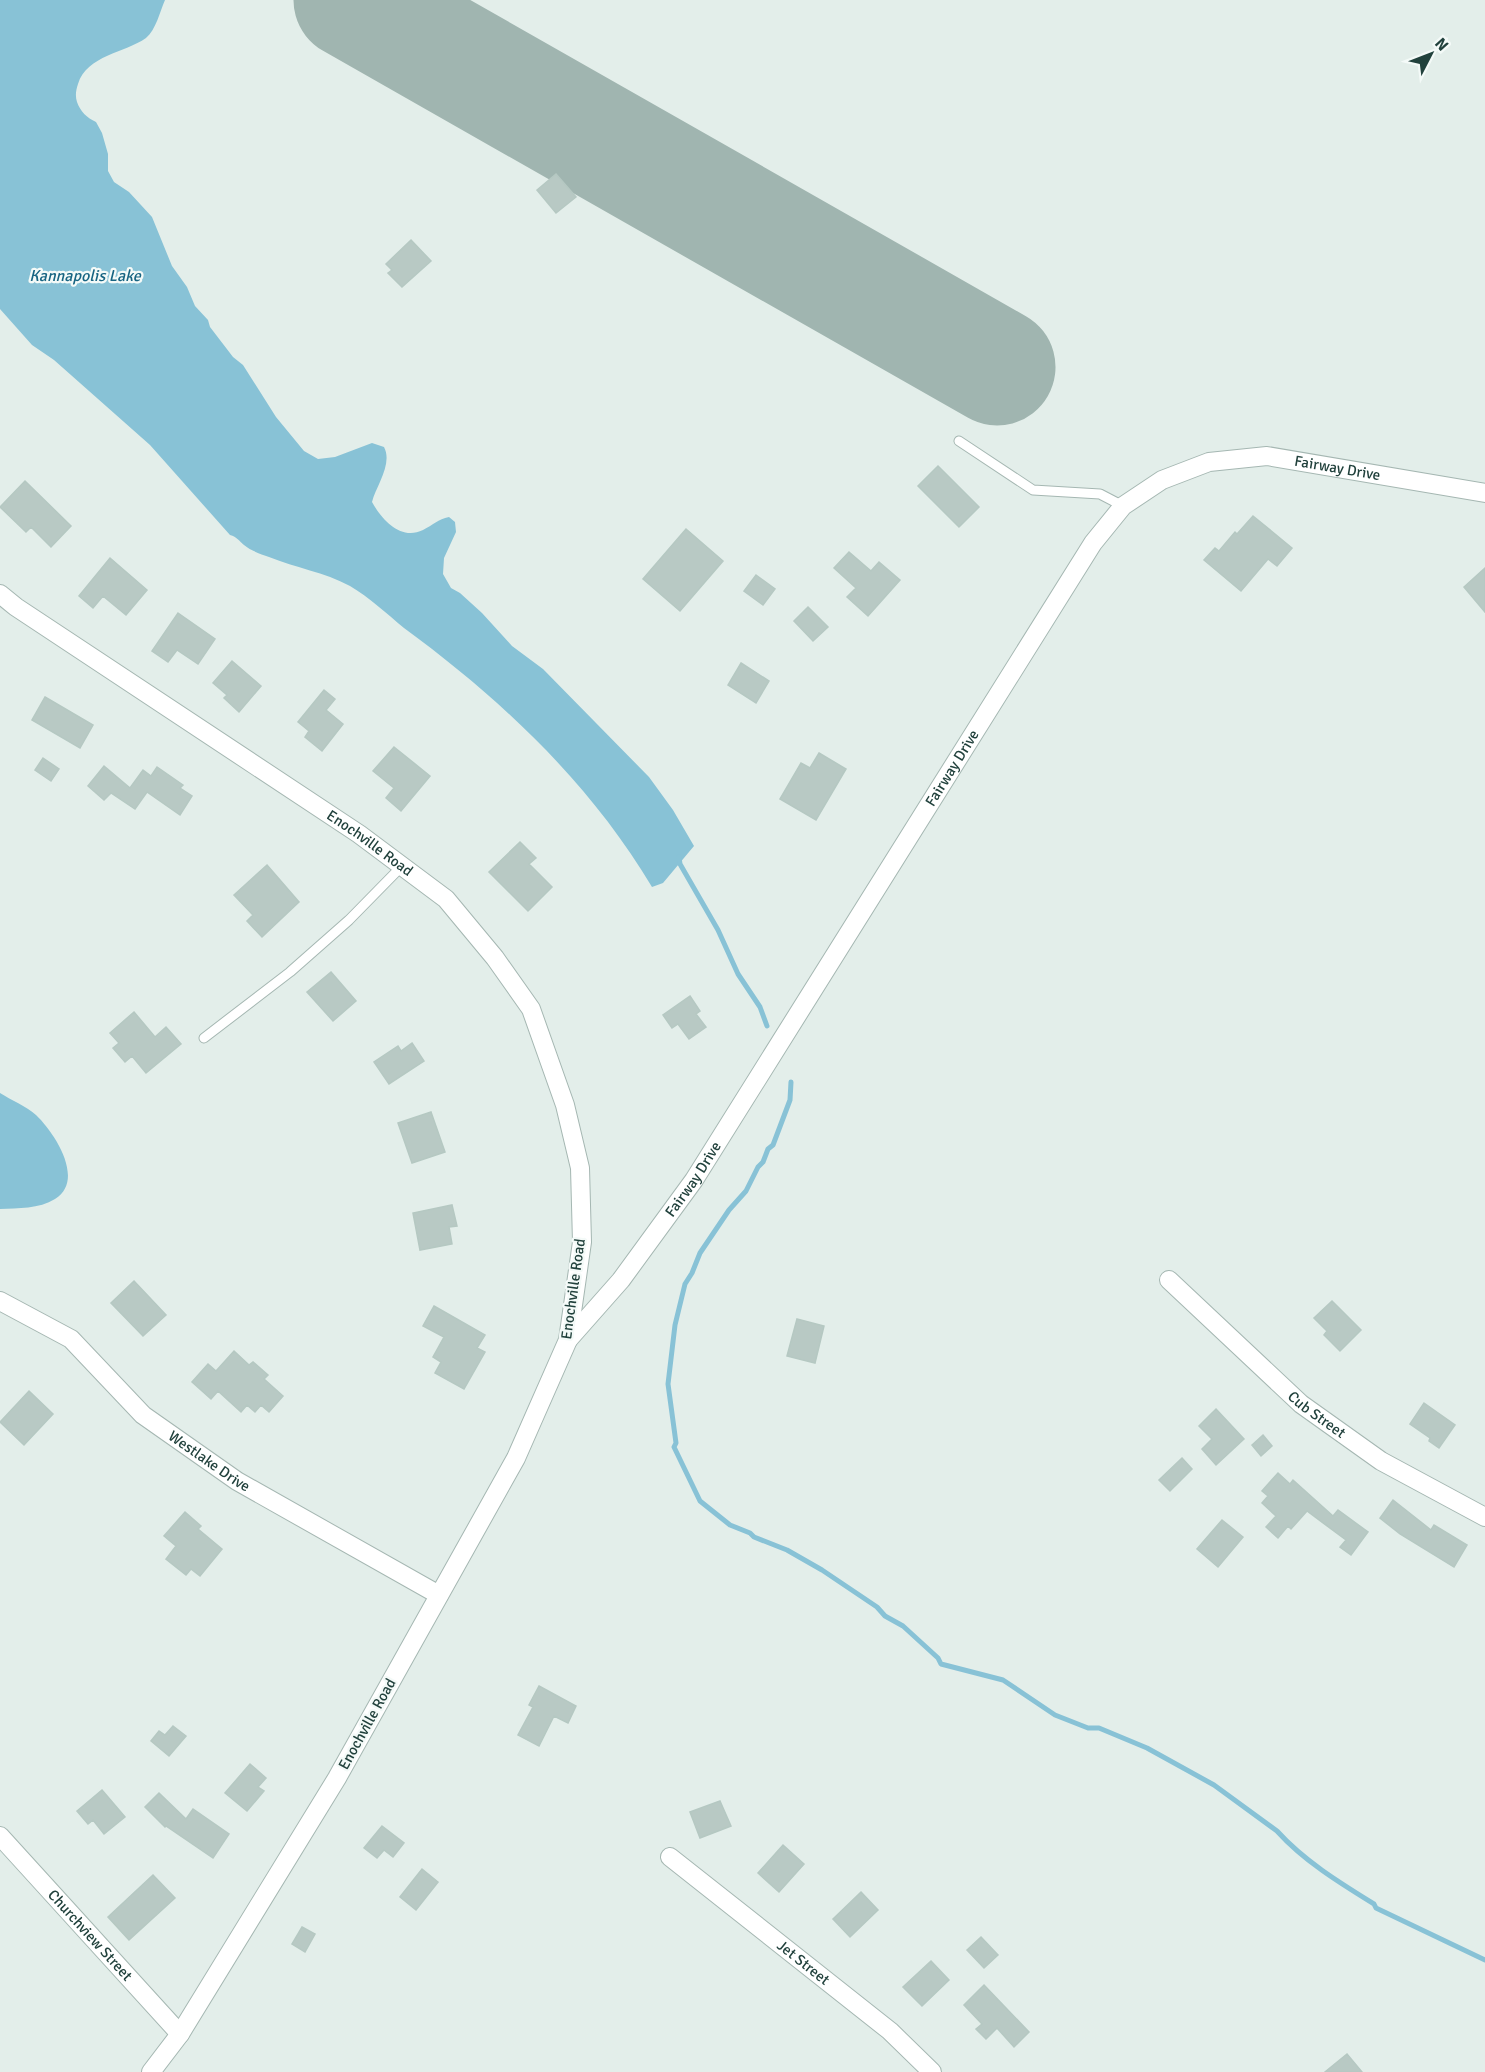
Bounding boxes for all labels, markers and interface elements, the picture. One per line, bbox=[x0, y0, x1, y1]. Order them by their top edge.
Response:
north arrow bbox=[1401, 24, 1461, 84]
text: N bbox=[1430, 34, 1453, 55]
water label: Kannapolis Lake bbox=[29, 266, 142, 286]
street label: Fairway Drive bbox=[1293, 452, 1382, 484]
street label: Fairway Drive bbox=[921, 726, 983, 810]
street label: Enochville Road bbox=[323, 806, 416, 880]
street label: Fairway Drive bbox=[661, 1138, 725, 1220]
street label: Enochville Road bbox=[557, 1237, 589, 1341]
street label: Cub Street bbox=[1284, 1387, 1349, 1442]
street label: Westlake Drive bbox=[165, 1427, 253, 1495]
street label: Enochville Road bbox=[334, 1675, 400, 1773]
street label: Churchview Street bbox=[44, 1886, 136, 1985]
street label: Jet Street bbox=[773, 1936, 833, 1989]

